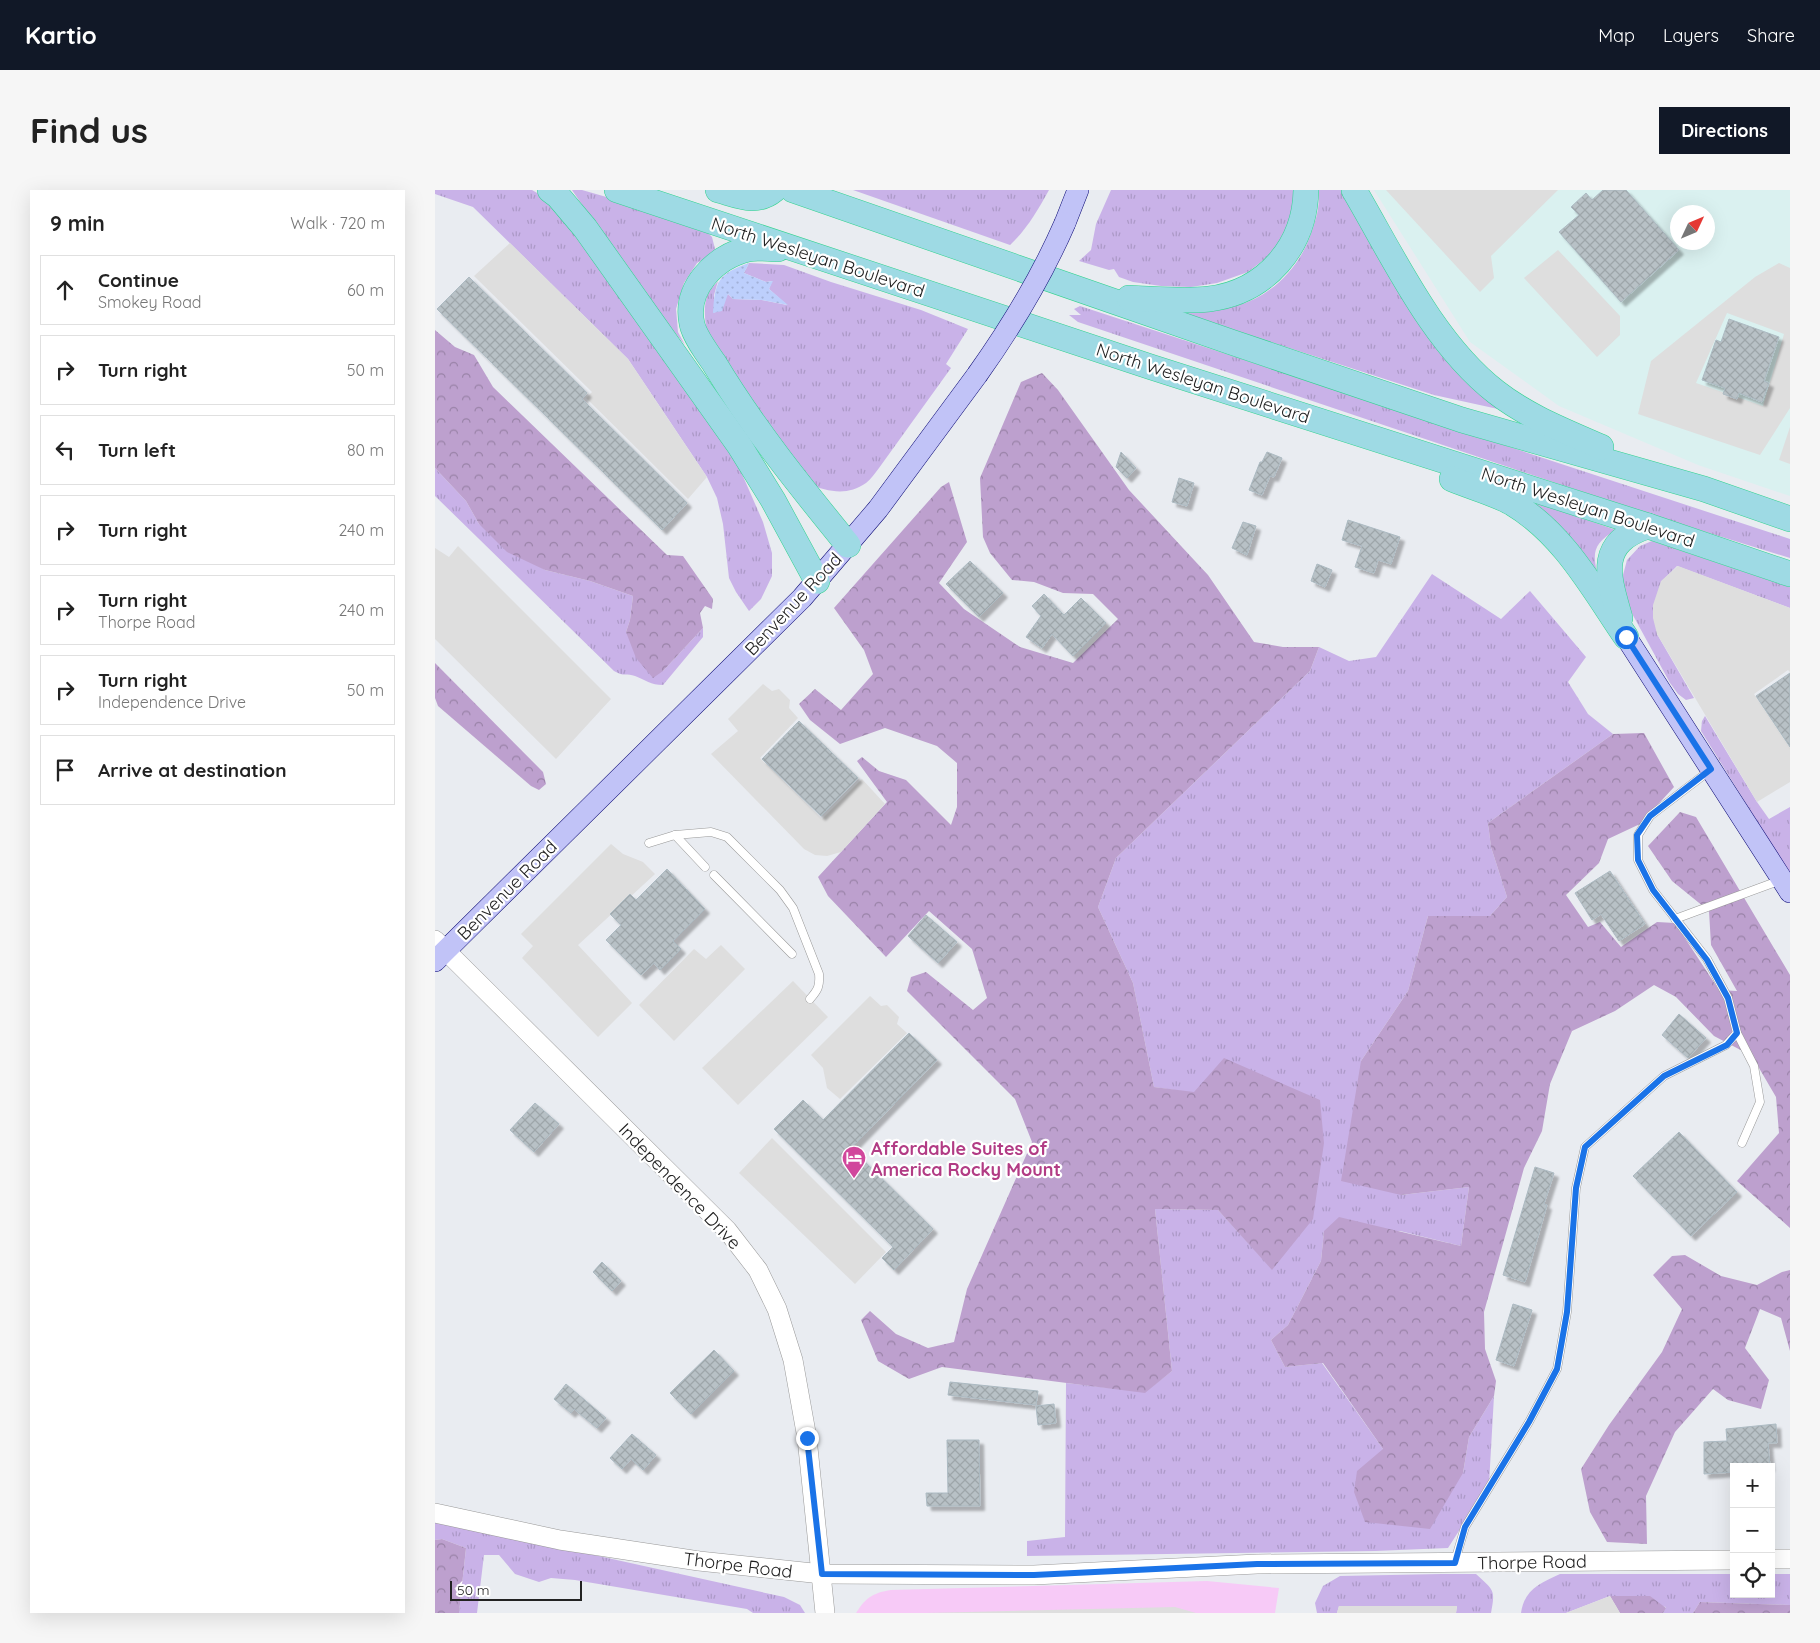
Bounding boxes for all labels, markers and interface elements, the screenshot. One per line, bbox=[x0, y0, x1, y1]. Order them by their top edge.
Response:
text: Kartio bbox=[25, 20, 97, 50]
text: Map bbox=[1598, 24, 1635, 47]
text: Layers bbox=[1663, 24, 1719, 47]
text: Share bbox=[1747, 24, 1795, 47]
button: Directions bbox=[1659, 107, 1790, 154]
text: Find us bbox=[30, 108, 148, 152]
north arrow bbox=[1670, 205, 1715, 250]
text: 9 min bbox=[50, 210, 105, 236]
street label: North Wesleyan Boulevard bbox=[708, 212, 928, 302]
text: Walk · 720 m bbox=[290, 213, 385, 233]
text: Continue bbox=[98, 268, 179, 292]
icon: ahead bbox=[51, 276, 79, 304]
text: 60 m bbox=[347, 280, 384, 300]
text: Smokey Road bbox=[98, 292, 202, 312]
street label: North Wesleyan Boulevard bbox=[1093, 338, 1313, 428]
icon: right bbox=[51, 356, 79, 384]
text: Turn right bbox=[98, 358, 187, 382]
text: 50 m bbox=[347, 360, 384, 380]
icon: left bbox=[51, 436, 79, 464]
text: Turn left bbox=[98, 438, 176, 462]
text: 80 m bbox=[347, 440, 384, 460]
street label: North Wesleyan Boulevard bbox=[1478, 462, 1698, 552]
icon: right bbox=[51, 516, 79, 544]
text: Turn right bbox=[98, 518, 187, 542]
text: 240 m bbox=[338, 520, 384, 540]
street label: Benvenue Road bbox=[740, 548, 846, 660]
text: Turn right bbox=[98, 588, 187, 612]
icon: right bbox=[51, 596, 79, 624]
text: 240 m bbox=[338, 600, 384, 620]
text: Thorpe Road bbox=[98, 612, 195, 632]
route start bbox=[1615, 626, 1638, 649]
text: Turn right bbox=[98, 668, 187, 692]
icon: right bbox=[51, 676, 79, 704]
text: 50 m bbox=[347, 680, 384, 700]
text: Independence Drive bbox=[98, 692, 246, 712]
icon: arrive bbox=[51, 756, 79, 784]
text: Arrive at destination bbox=[98, 758, 287, 782]
street label: Benvenue Road bbox=[452, 835, 562, 945]
street label: Independence Drive bbox=[614, 1118, 746, 1254]
place label: Affordable Suites of America Rocky Mount bbox=[871, 1137, 1061, 1181]
hotel icon: Affordable Suites of America Rocky Mount bbox=[841, 1145, 867, 1179]
route end bbox=[796, 1427, 819, 1450]
map controls bbox=[1730, 1463, 1775, 1598]
button: + bbox=[1730, 1463, 1775, 1508]
button: − bbox=[1730, 1508, 1775, 1553]
street label: Thorpe Road bbox=[682, 1547, 794, 1583]
street label: Thorpe Road bbox=[1477, 1550, 1587, 1574]
button: locate bbox=[1730, 1553, 1775, 1598]
scale bar bbox=[450, 1578, 583, 1601]
text: 50 m bbox=[457, 1581, 490, 1599]

